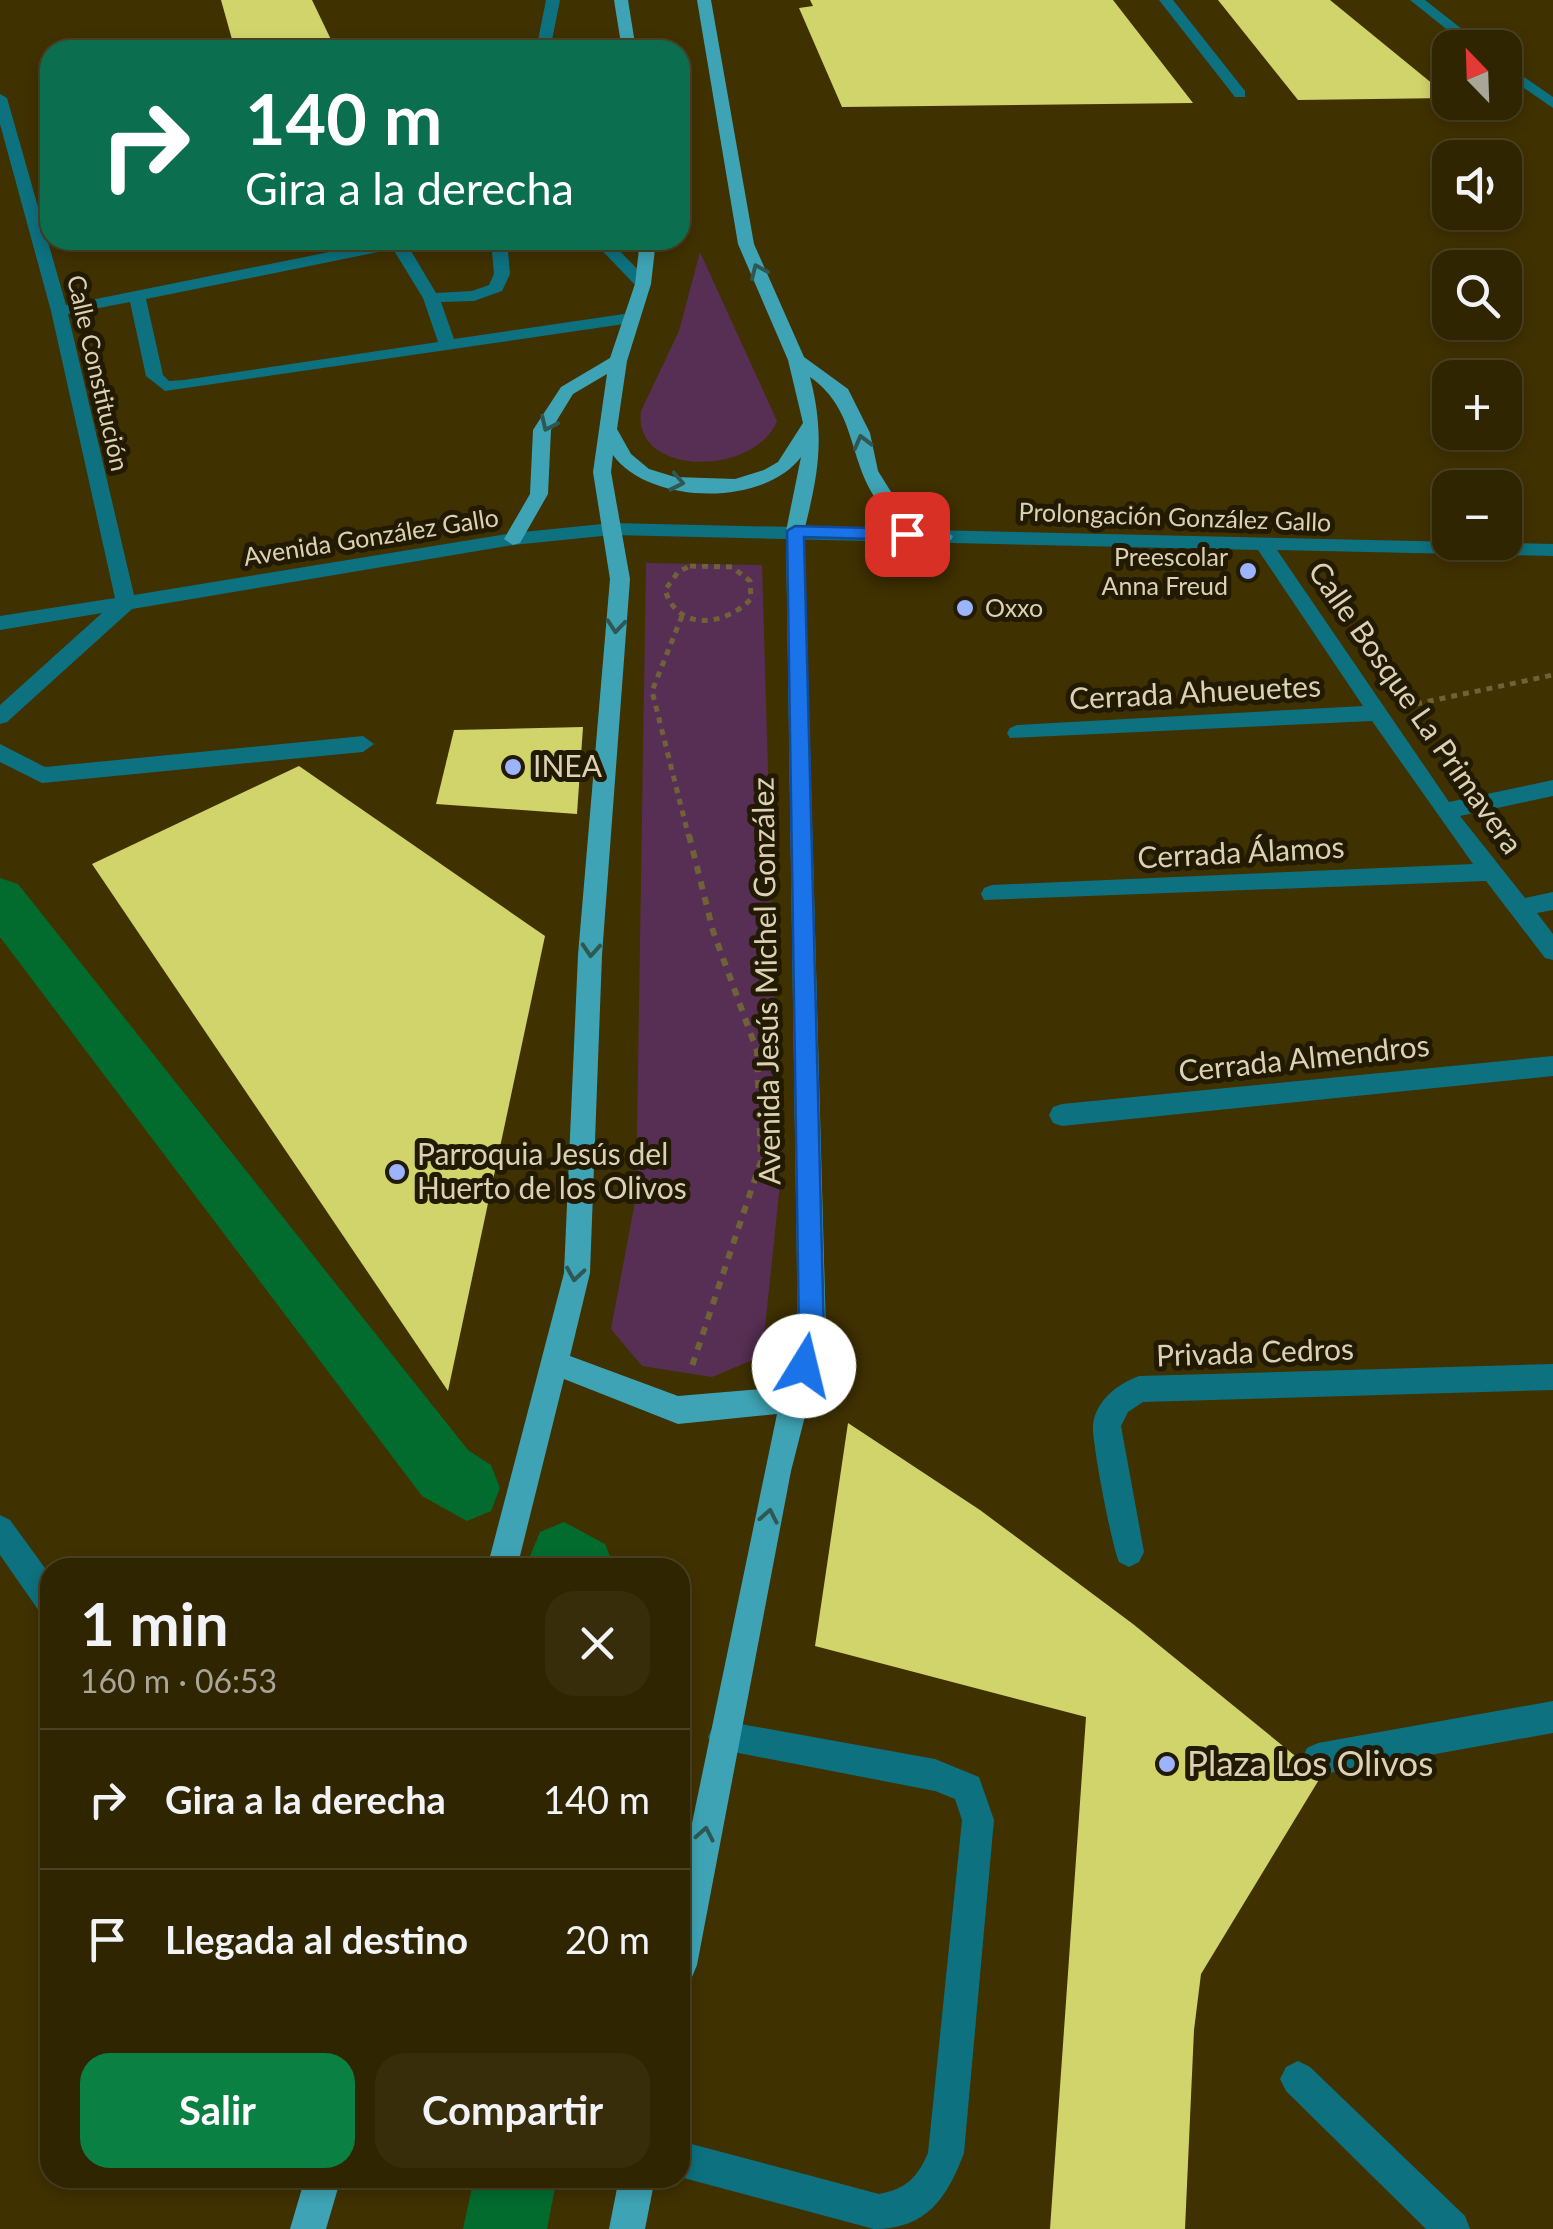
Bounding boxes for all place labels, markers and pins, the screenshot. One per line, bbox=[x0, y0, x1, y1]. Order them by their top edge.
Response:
pin bbox=[865, 492, 950, 577]
place label: Preescolar Anna Freud bbox=[1102, 541, 1228, 600]
marker: Preescolar Anna Freud bbox=[1237, 560, 1259, 582]
place label: Oxxo bbox=[985, 592, 1043, 622]
marker: Oxxo bbox=[954, 597, 976, 619]
place label: INEA bbox=[533, 747, 603, 783]
marker: INEA bbox=[502, 756, 524, 778]
place label: Parroquia Jesús del Huerto de los Olivos bbox=[417, 1135, 687, 1205]
marker: Parroquia Jesús del Huerto de los Olivos bbox=[386, 1161, 408, 1183]
place label: Plaza Los Olivos bbox=[1187, 1741, 1433, 1783]
marker: Plaza Los Olivos bbox=[1156, 1753, 1178, 1775]

